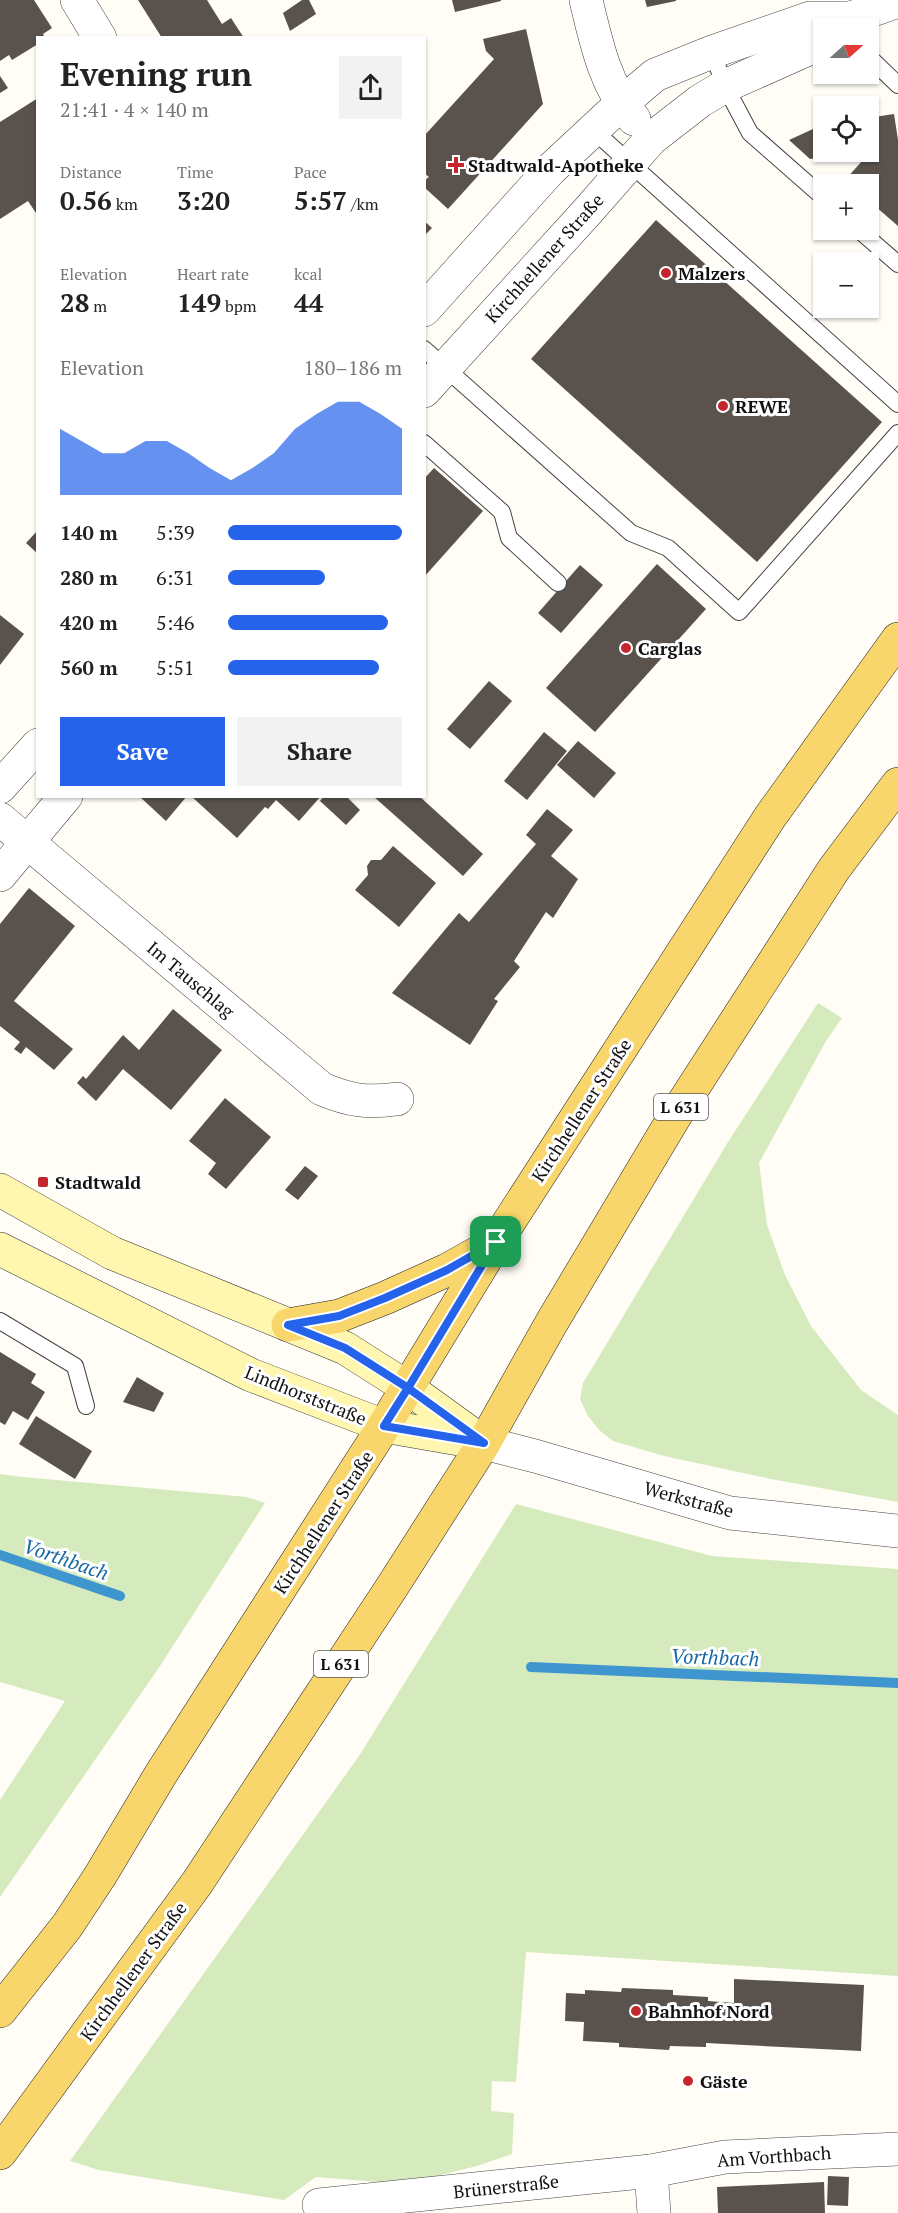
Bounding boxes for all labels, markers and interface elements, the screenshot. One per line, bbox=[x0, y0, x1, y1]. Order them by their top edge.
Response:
north arrow bbox=[813, 18, 879, 84]
map controls bbox=[813, 18, 879, 318]
text: Evening run bbox=[60, 52, 252, 95]
button: share bbox=[339, 56, 402, 119]
text: 21:41 · 4 × 140 m bbox=[60, 96, 209, 123]
button: locate bbox=[813, 96, 879, 162]
place label: Stadtwald-Apotheke bbox=[468, 153, 644, 177]
marker: Stadtwald-Apotheke bbox=[449, 158, 463, 172]
text: Distance bbox=[60, 161, 122, 183]
text: Time bbox=[177, 161, 214, 183]
text: Pace bbox=[294, 161, 327, 183]
button: + bbox=[813, 174, 879, 240]
text: 0.56 bbox=[60, 183, 112, 217]
text: 3:20 bbox=[177, 183, 230, 217]
text: 5:57 bbox=[294, 183, 347, 217]
street label: Kirchhellener Straße bbox=[479, 188, 609, 328]
text: km bbox=[112, 193, 138, 215]
text: /km bbox=[347, 193, 378, 215]
button: − bbox=[813, 252, 879, 318]
place label: Malzers bbox=[678, 261, 745, 285]
text: Elevation bbox=[60, 263, 127, 285]
text: Heart rate bbox=[177, 263, 249, 285]
text: kcal bbox=[294, 263, 322, 285]
marker: Malzers bbox=[659, 266, 673, 280]
text: 28 bbox=[60, 285, 89, 319]
text: 149 bbox=[177, 285, 221, 319]
text: 44 bbox=[294, 285, 323, 319]
text: m bbox=[89, 295, 107, 317]
text: bpm bbox=[221, 295, 257, 317]
text: Elevation bbox=[60, 354, 144, 381]
text: 180–186 m bbox=[303, 354, 402, 381]
place label: REWE bbox=[735, 394, 788, 418]
marker: REWE bbox=[716, 399, 730, 413]
text: 140 m bbox=[60, 519, 118, 546]
text: 5:39 bbox=[156, 519, 195, 546]
text: 280 m bbox=[60, 564, 118, 591]
text: 6:31 bbox=[156, 564, 195, 591]
text: 420 m bbox=[60, 609, 118, 636]
text: 5:46 bbox=[156, 609, 195, 636]
place label: Carglas bbox=[638, 636, 702, 660]
marker: Carglas bbox=[619, 641, 633, 655]
text: 560 m bbox=[60, 654, 118, 681]
text: 5:51 bbox=[156, 654, 195, 681]
button: Save bbox=[60, 717, 225, 786]
button: Share bbox=[237, 717, 402, 786]
street label: Im Tauschlag bbox=[142, 935, 240, 1023]
street label: Kirchhellener Straße bbox=[526, 1034, 636, 1186]
road number: L 631 bbox=[654, 1094, 708, 1120]
place label: Stadtwald bbox=[55, 1170, 141, 1194]
marker: Stadtwald bbox=[36, 1175, 50, 1189]
pin bbox=[470, 1216, 521, 1267]
icon: arrive bbox=[479, 1225, 512, 1258]
street label: Lindhorststraße bbox=[242, 1360, 370, 1430]
street label: Kirchhellener Straße bbox=[268, 1446, 378, 1598]
street label: Werkstraße bbox=[641, 1476, 737, 1522]
water label: Vorthbach bbox=[20, 1532, 112, 1586]
water label: Vorthbach bbox=[670, 1642, 760, 1672]
road number: L 631 bbox=[314, 1651, 368, 1677]
street label: Kirchhellener Straße bbox=[74, 1897, 192, 2045]
place label: Bahnhof Nord bbox=[648, 1999, 770, 2023]
marker: Bahnhof Nord bbox=[629, 2004, 643, 2018]
place label: Gäste bbox=[700, 2069, 748, 2093]
marker: Gäste bbox=[681, 2074, 695, 2088]
street label: Am Vorthbach bbox=[716, 2140, 832, 2172]
street label: Brünerstraße bbox=[452, 2169, 560, 2203]

